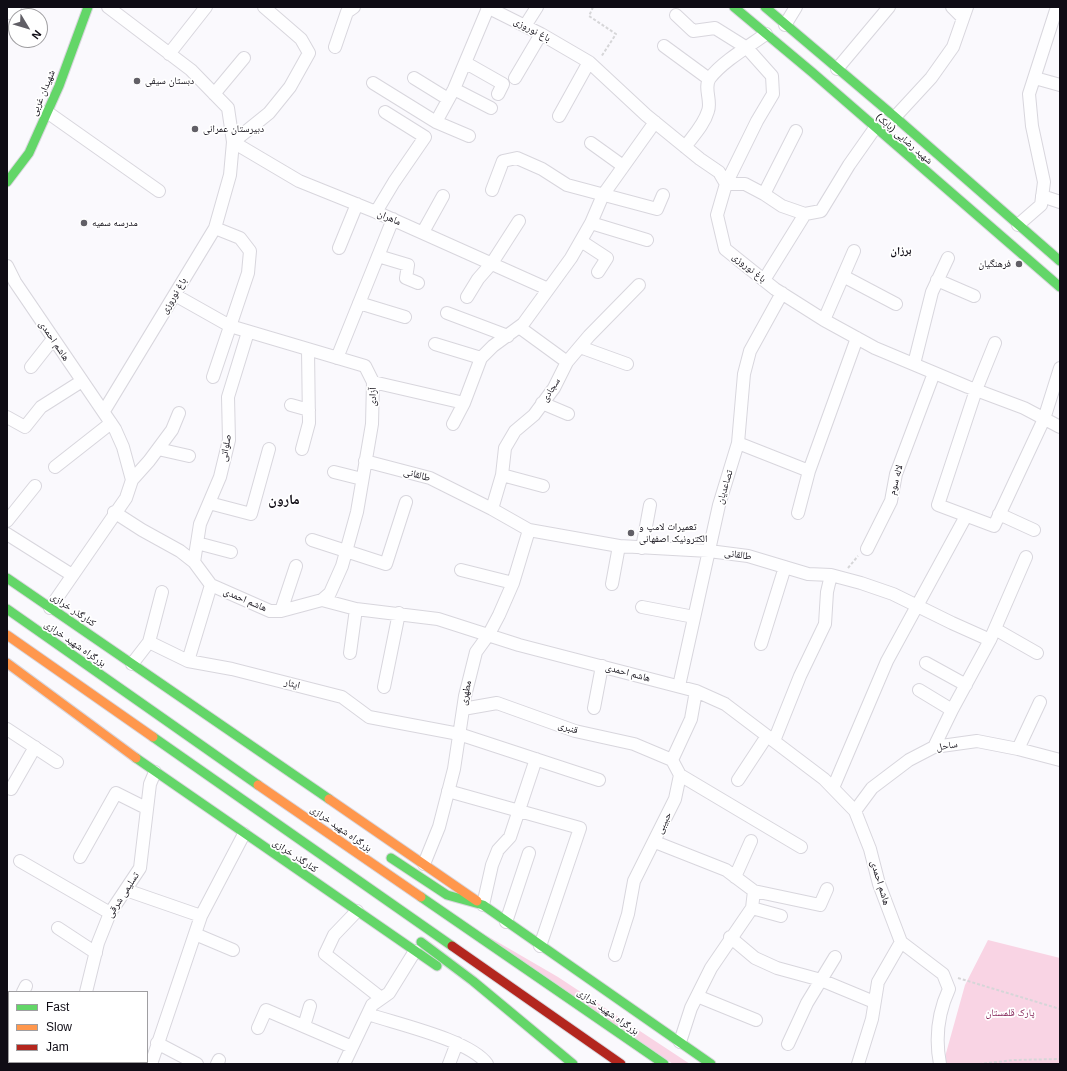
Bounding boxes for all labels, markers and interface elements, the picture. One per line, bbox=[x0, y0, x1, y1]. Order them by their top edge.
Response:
north arrow bbox=[8, 8, 48, 48]
street label: باغ نوروزی bbox=[511, 15, 553, 45]
text: N bbox=[29, 28, 44, 42]
street label: شهیدان غربی bbox=[28, 68, 58, 118]
place label: دبستان سیفی bbox=[145, 75, 194, 87]
marker: دبستان سیفی bbox=[132, 76, 142, 86]
street label: شهید رضایی (بابک) bbox=[873, 111, 935, 167]
place label: دبیرستان عمرانی bbox=[203, 123, 264, 135]
marker: دبیرستان عمرانی bbox=[190, 124, 200, 134]
street label: ماهران bbox=[375, 208, 403, 228]
place label: مدرسه سمیه bbox=[92, 217, 138, 229]
marker: مدرسه سمیه bbox=[79, 218, 89, 228]
district label: برزان bbox=[890, 244, 912, 258]
street label: باغ نوروزی bbox=[730, 251, 768, 285]
place label: فرهنگیان bbox=[978, 258, 1011, 270]
marker: فرهنگیان bbox=[1014, 259, 1024, 269]
street label: باغ نوروزی bbox=[159, 276, 189, 316]
street label: هاشم احمدی bbox=[36, 319, 72, 363]
street label: سجادی bbox=[539, 376, 563, 404]
street label: آزادی bbox=[367, 387, 379, 407]
street label: صلواتی bbox=[218, 433, 234, 463]
street label: لاله سوم bbox=[886, 464, 906, 496]
street label: طالقانی bbox=[402, 466, 432, 484]
street label: تصاعدیان bbox=[714, 468, 736, 506]
district label: مارون bbox=[268, 492, 300, 508]
place label: تعمیرات لامپ و الکترونیک اصفهانی bbox=[639, 521, 707, 544]
marker: تعمیرات لامپ و الکترونیک اصفهانی bbox=[626, 528, 636, 538]
street label: طالقانی bbox=[724, 547, 752, 563]
street label: هاشم احمدی bbox=[221, 585, 269, 615]
street label: کنارگذر خرازی bbox=[48, 591, 98, 629]
street label: بزرگراه شهید خرازی bbox=[42, 618, 108, 670]
street label: هاشم احمدی bbox=[604, 661, 652, 685]
street label: ایثار bbox=[283, 676, 301, 692]
street label: مطهری bbox=[458, 680, 474, 706]
street label: قنبری bbox=[557, 719, 579, 737]
street label: ساحل bbox=[936, 738, 958, 754]
street label: بزرگراه شهید خرازی bbox=[308, 803, 374, 855]
street label: حبیبی bbox=[654, 810, 674, 836]
street label: کنارگذر خرازی bbox=[270, 837, 320, 875]
street label: هاشم احمدی bbox=[868, 859, 892, 907]
street label: تسلیمی شرقی bbox=[104, 870, 142, 920]
street label: بزرگراه شهید خرازی bbox=[575, 986, 641, 1038]
legend bbox=[8, 991, 148, 1063]
text: Fast bbox=[46, 1000, 69, 1014]
park label: پارک قلمستان bbox=[985, 1007, 1035, 1019]
text: Slow bbox=[46, 1020, 72, 1034]
text: Jam bbox=[46, 1040, 69, 1054]

